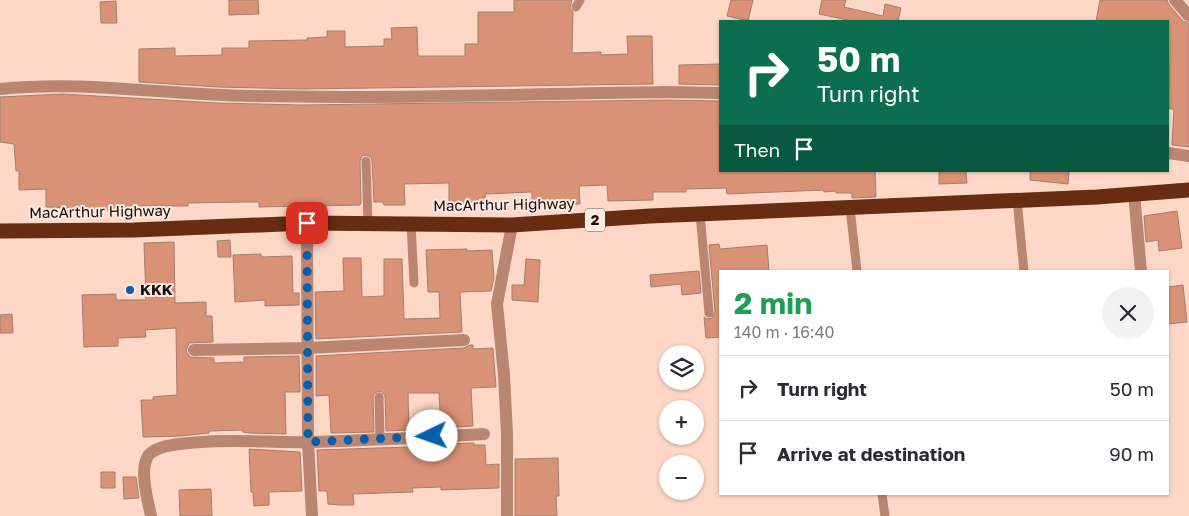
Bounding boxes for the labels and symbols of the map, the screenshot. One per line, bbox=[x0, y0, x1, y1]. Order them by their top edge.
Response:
street label: MacArthur Highway bbox=[433, 194, 576, 214]
street label: MacArthur Highway bbox=[29, 201, 172, 221]
pin bbox=[286, 202, 328, 244]
road number: 2 bbox=[585, 208, 605, 232]
place label: KKK bbox=[140, 280, 173, 298]
marker: KKK bbox=[124, 284, 136, 296]
position arrow bbox=[405, 409, 457, 461]

